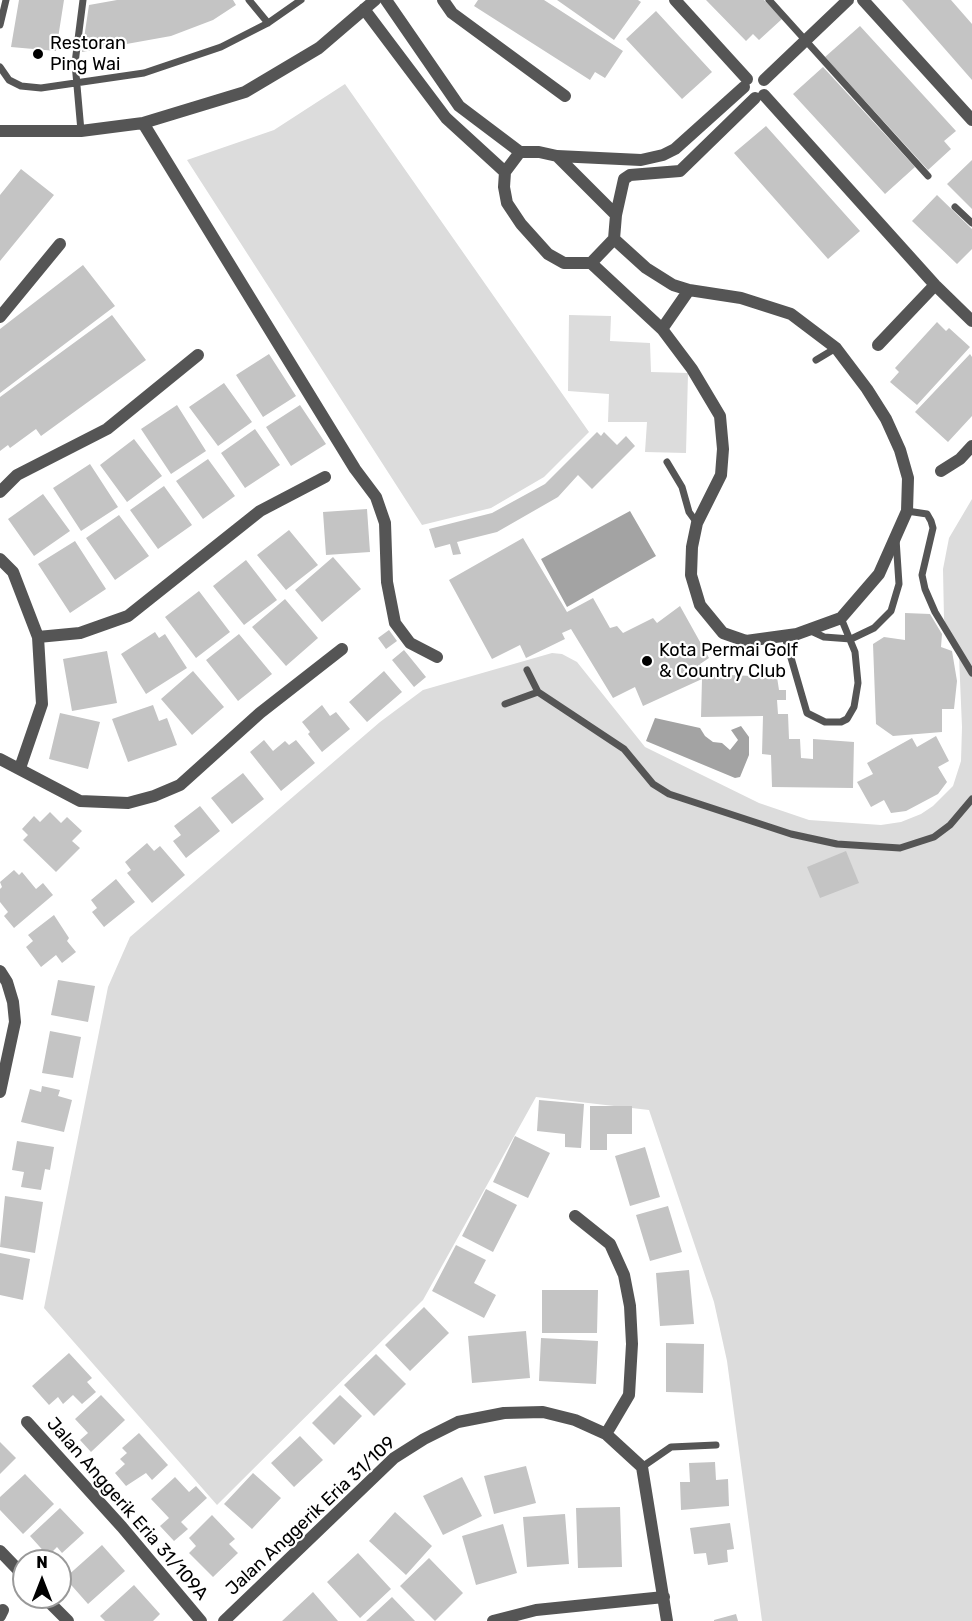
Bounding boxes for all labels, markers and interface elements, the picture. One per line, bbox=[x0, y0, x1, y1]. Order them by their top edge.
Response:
place label: Restoran Ping Wai bbox=[50, 33, 126, 76]
marker: Restoran Ping Wai bbox=[31, 47, 45, 61]
place label: Kota Permai Golf & Country Club bbox=[659, 640, 798, 682]
marker: Kota Permai Golf & Country Club bbox=[640, 654, 654, 668]
street label: Jalan Anggerik Eria 31/109A bbox=[42, 1413, 212, 1605]
street label: Jalan Anggerik Eria 31/109 bbox=[222, 1432, 400, 1600]
north arrow bbox=[12, 1549, 72, 1609]
text: N bbox=[36, 1553, 48, 1572]

